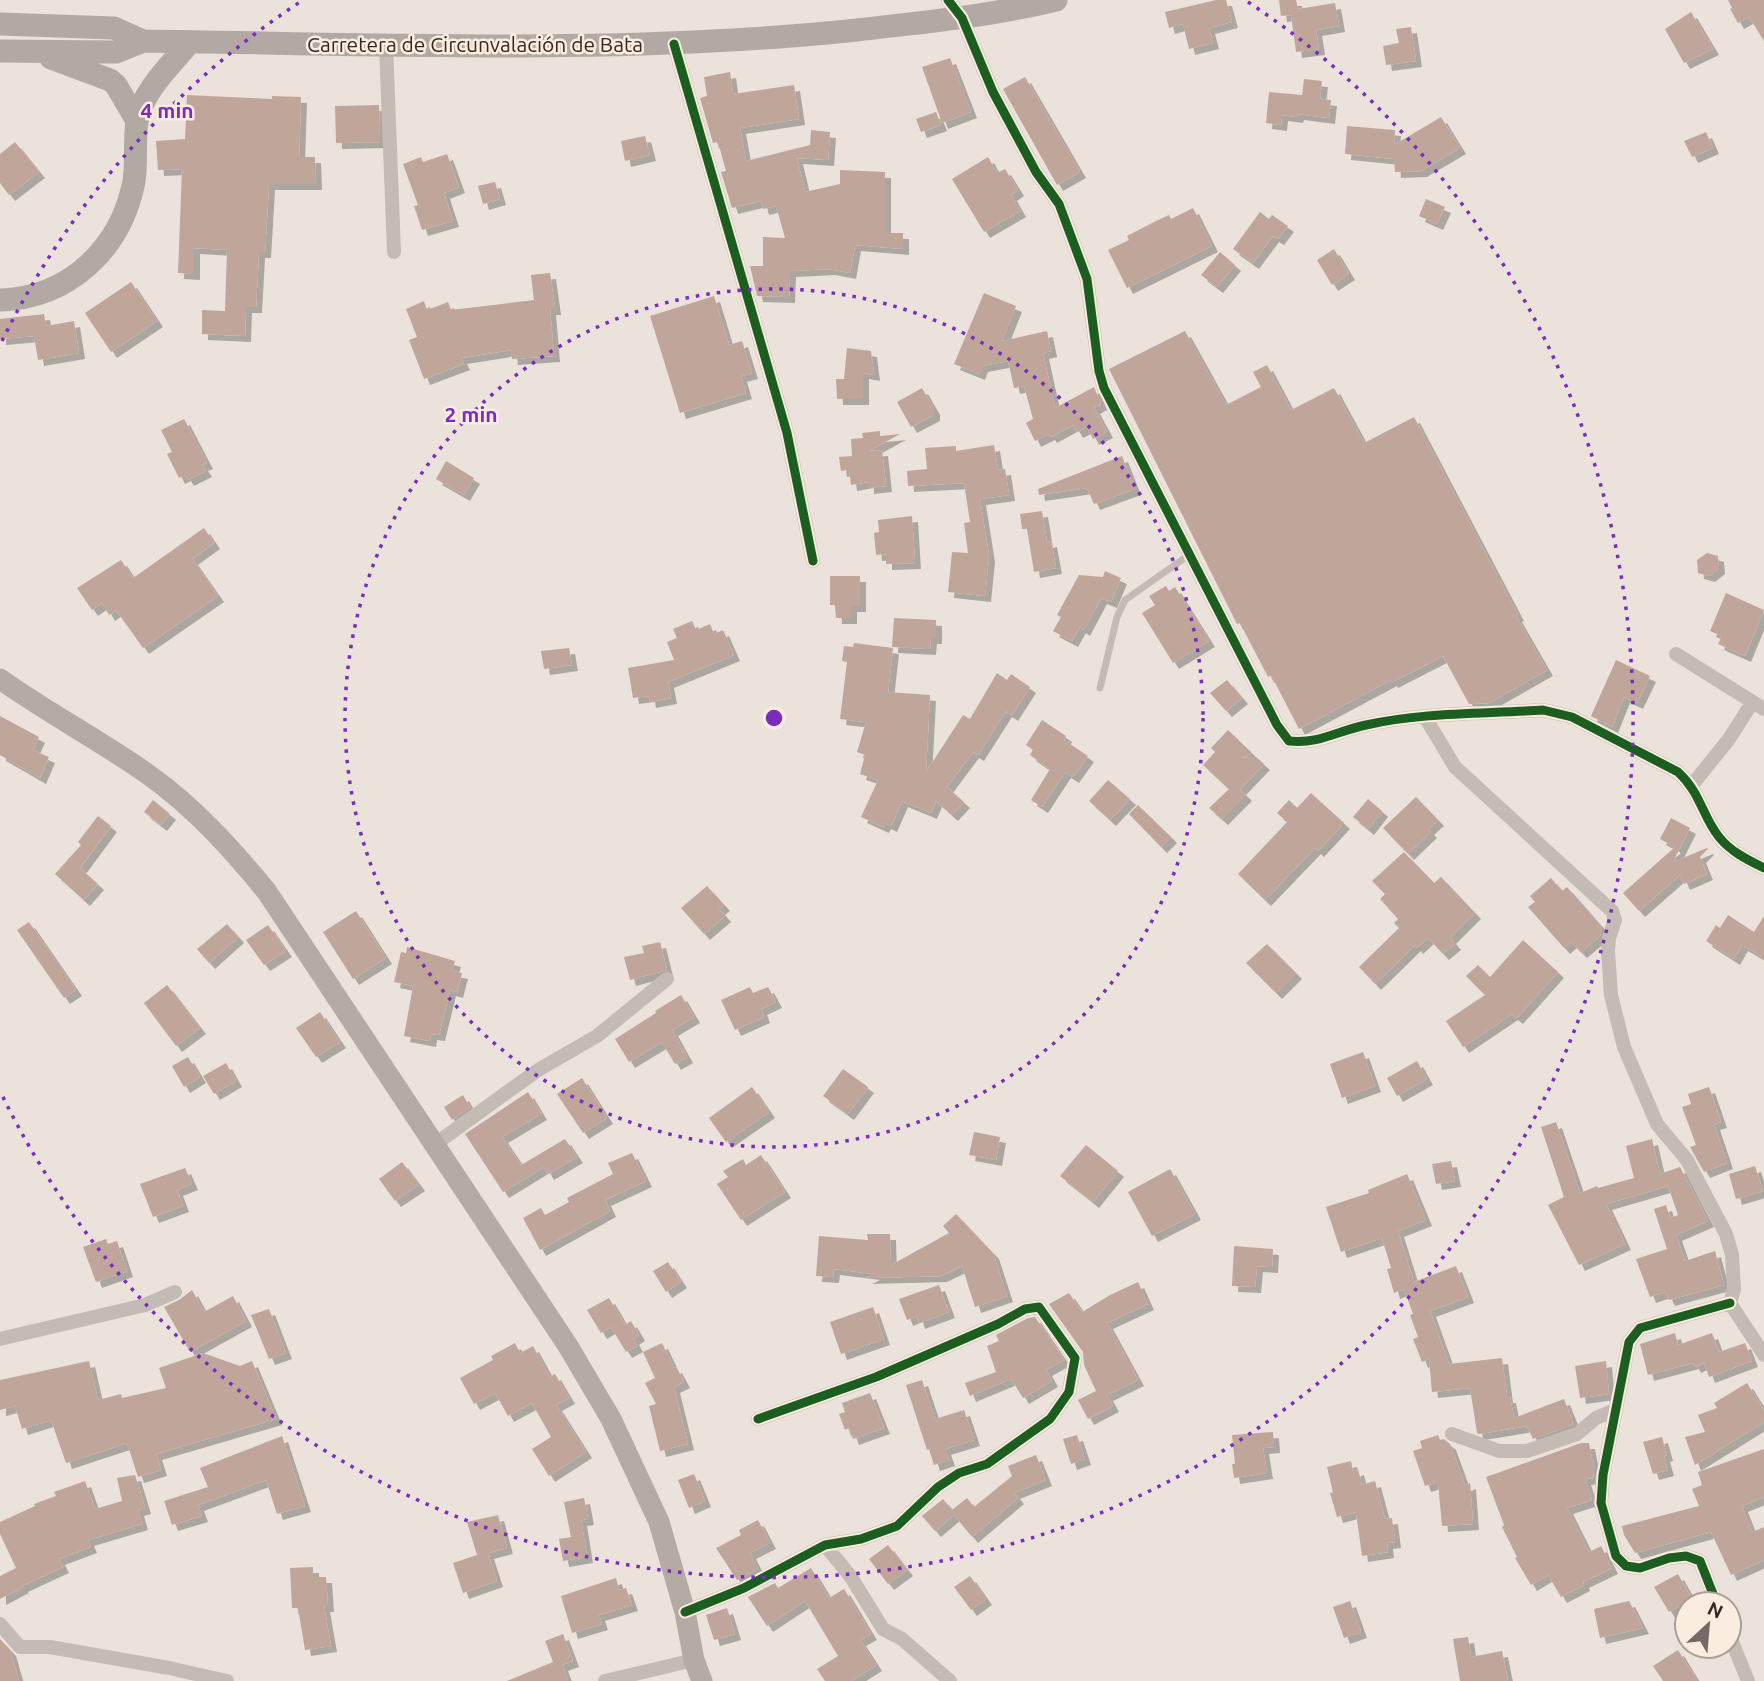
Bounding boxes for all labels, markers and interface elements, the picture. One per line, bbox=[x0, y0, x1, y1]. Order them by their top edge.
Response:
street label: Carretera de Circunvalación de Bata bbox=[307, 32, 643, 56]
text: 4 min bbox=[140, 98, 194, 122]
text: 2 min bbox=[444, 402, 498, 426]
centre of rings bbox=[762, 706, 786, 730]
north arrow bbox=[1673, 1590, 1743, 1660]
text: N bbox=[1704, 1597, 1727, 1623]

